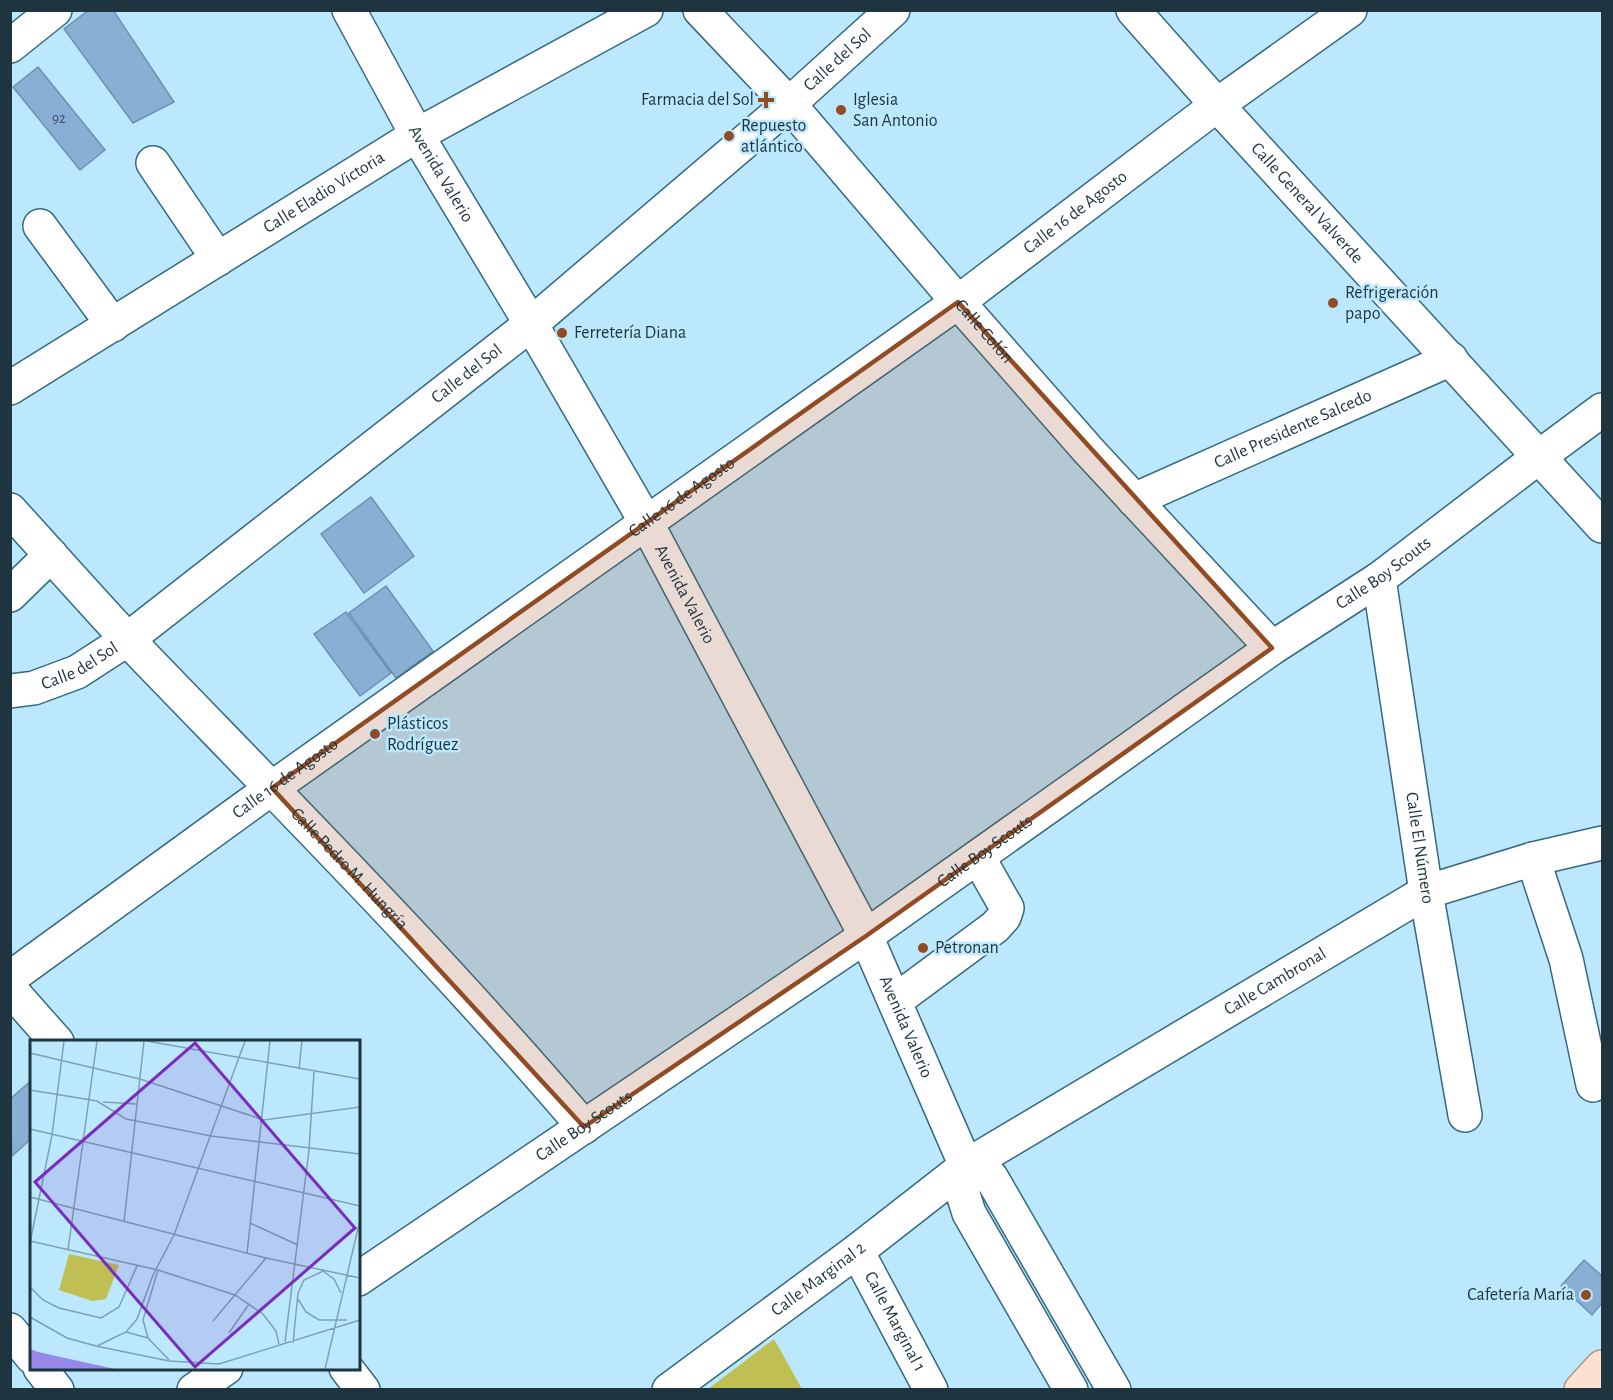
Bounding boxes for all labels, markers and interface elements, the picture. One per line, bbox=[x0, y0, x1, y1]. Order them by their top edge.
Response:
street label: Calle del Sol bbox=[800, 25, 875, 95]
place label: Farmacia del Sol bbox=[641, 91, 754, 109]
place label: Iglesia San Antonio bbox=[853, 91, 938, 130]
marker: Farmacia del Sol bbox=[759, 93, 773, 107]
marker: Iglesia San Antonio bbox=[834, 103, 848, 117]
house number: 92 bbox=[52, 111, 66, 126]
place label: Repuesto atlántico bbox=[741, 117, 806, 156]
street label: Avenida Valerio bbox=[405, 123, 477, 226]
marker: Repuesto atlántico bbox=[722, 129, 736, 143]
street label: Calle General Valverde bbox=[1247, 139, 1366, 267]
street label: Calle Eladio Victoria bbox=[260, 148, 388, 237]
street label: Calle 16 de Agosto bbox=[1020, 167, 1131, 258]
place label: Refrigeración papo bbox=[1345, 284, 1439, 323]
street label: Calle Colón bbox=[951, 296, 1016, 367]
marker: Refrigeración papo bbox=[1326, 296, 1340, 310]
place label: Ferretería Diana bbox=[574, 324, 686, 342]
marker: Ferretería Diana bbox=[555, 326, 569, 340]
street label: Calle del Sol bbox=[428, 341, 506, 407]
street label: Calle Presidente Salcedo bbox=[1212, 386, 1375, 472]
street label: Calle 16 de Agosto bbox=[626, 454, 738, 541]
street label: Calle Boy Scouts bbox=[1333, 534, 1435, 613]
street label: Avenida Valerio bbox=[651, 542, 718, 647]
street label: Calle del Sol bbox=[39, 639, 121, 693]
place label: Plásticos Rodríguez bbox=[387, 715, 458, 754]
marker: Plásticos Rodríguez bbox=[368, 727, 382, 741]
street label: Calle 16 de Agosto bbox=[229, 735, 342, 822]
street label: Calle El Número bbox=[1402, 791, 1437, 905]
street label: Calle Pedro M. Hungría bbox=[287, 805, 411, 934]
street label: Calle Boy Scouts bbox=[934, 812, 1036, 891]
place label: Petronan bbox=[935, 939, 999, 957]
marker: Petronan bbox=[916, 941, 930, 955]
street label: Calle Cambronal bbox=[1221, 945, 1329, 1019]
street label: Avenida Valerio bbox=[875, 973, 936, 1081]
inset map bbox=[30, 1040, 360, 1370]
street label: Calle Boy Scouts bbox=[533, 1087, 636, 1165]
street label: Calle Marginal 2 bbox=[768, 1239, 869, 1320]
street label: Calle Marginal 1 bbox=[861, 1269, 928, 1375]
place label: Cafetería María bbox=[1467, 1286, 1574, 1304]
marker: Cafetería María bbox=[1579, 1288, 1593, 1302]

